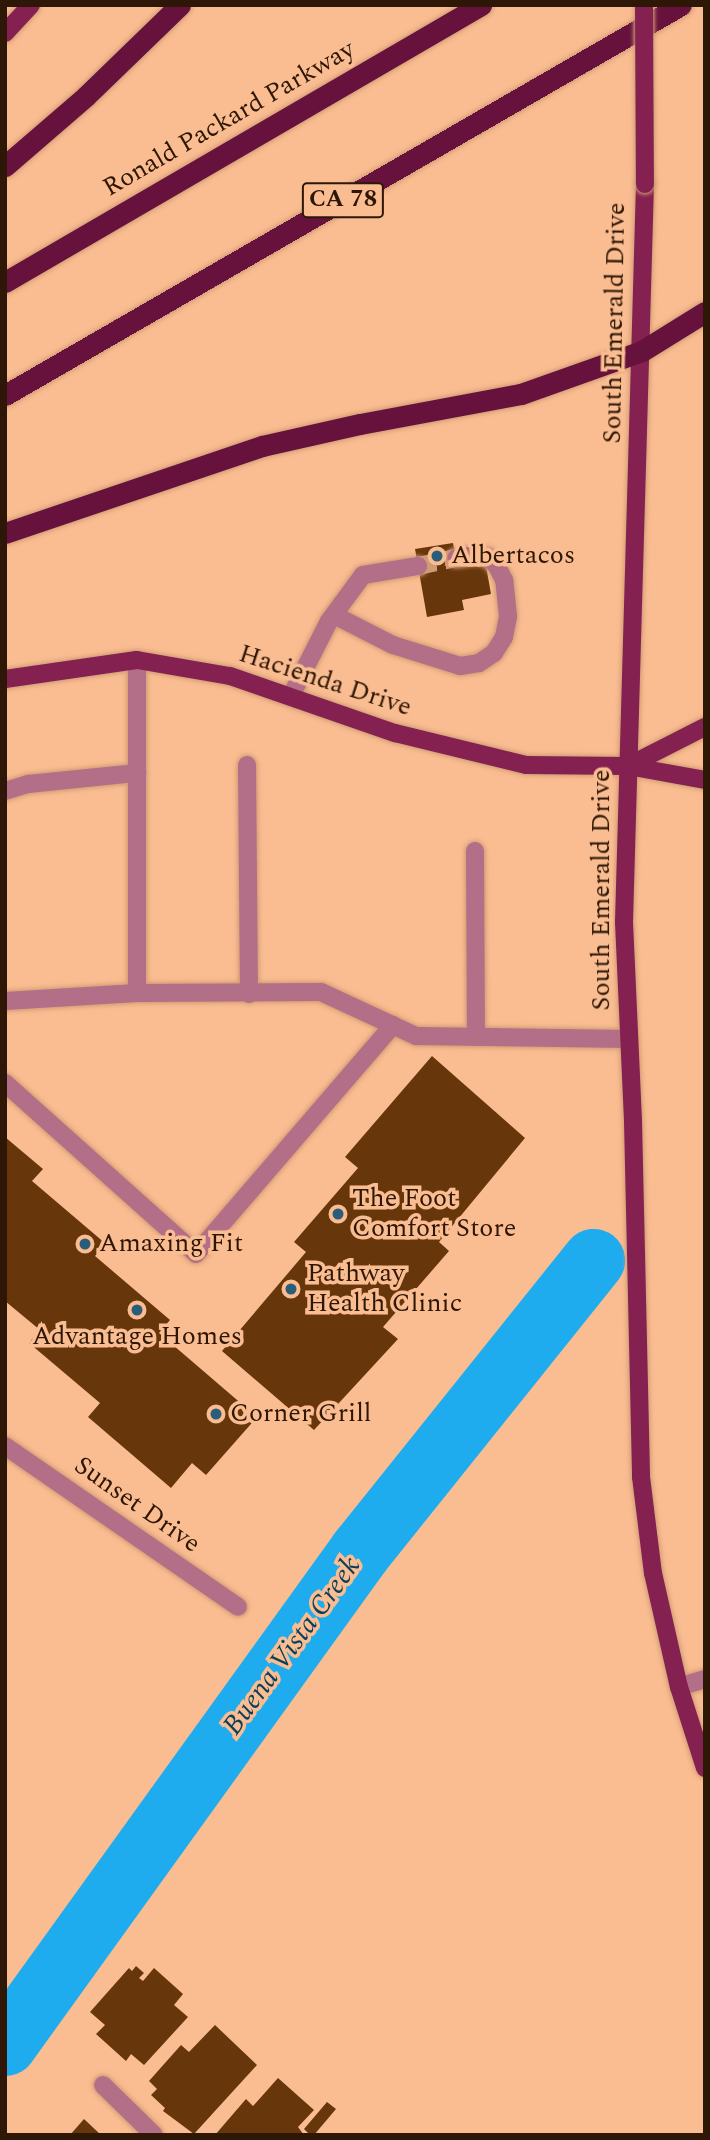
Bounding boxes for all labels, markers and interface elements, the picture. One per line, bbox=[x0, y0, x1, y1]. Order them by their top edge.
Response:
street label: Ronald Packard Parkway bbox=[98, 34, 360, 204]
road number: CA 78 bbox=[301, 180, 385, 220]
street label: South Emerald Drive bbox=[597, 202, 633, 444]
place label: Albertacos bbox=[451, 540, 575, 572]
marker: Albertacos bbox=[429, 548, 445, 564]
street label: Hacienda Drive bbox=[235, 638, 415, 724]
street label: South Emerald Drive bbox=[586, 769, 618, 1011]
place label: The Foot Comfort Store bbox=[352, 1183, 516, 1244]
marker: The Foot Comfort Store bbox=[330, 1206, 346, 1222]
place label: Amaxing Fit bbox=[99, 1228, 243, 1260]
marker: Amaxing Fit bbox=[77, 1236, 93, 1252]
place label: Pathway Health Clinic bbox=[307, 1258, 462, 1320]
marker: Pathway Health Clinic bbox=[281, 1279, 301, 1299]
marker: Advantage Homes bbox=[129, 1302, 145, 1318]
place label: Advantage Homes bbox=[32, 1321, 242, 1353]
place label: Corner Grill bbox=[230, 1398, 371, 1430]
marker: Corner Grill bbox=[208, 1406, 224, 1422]
street label: Sunset Drive bbox=[68, 1450, 206, 1560]
water label: Buena Vista Creek bbox=[216, 1550, 368, 1742]

